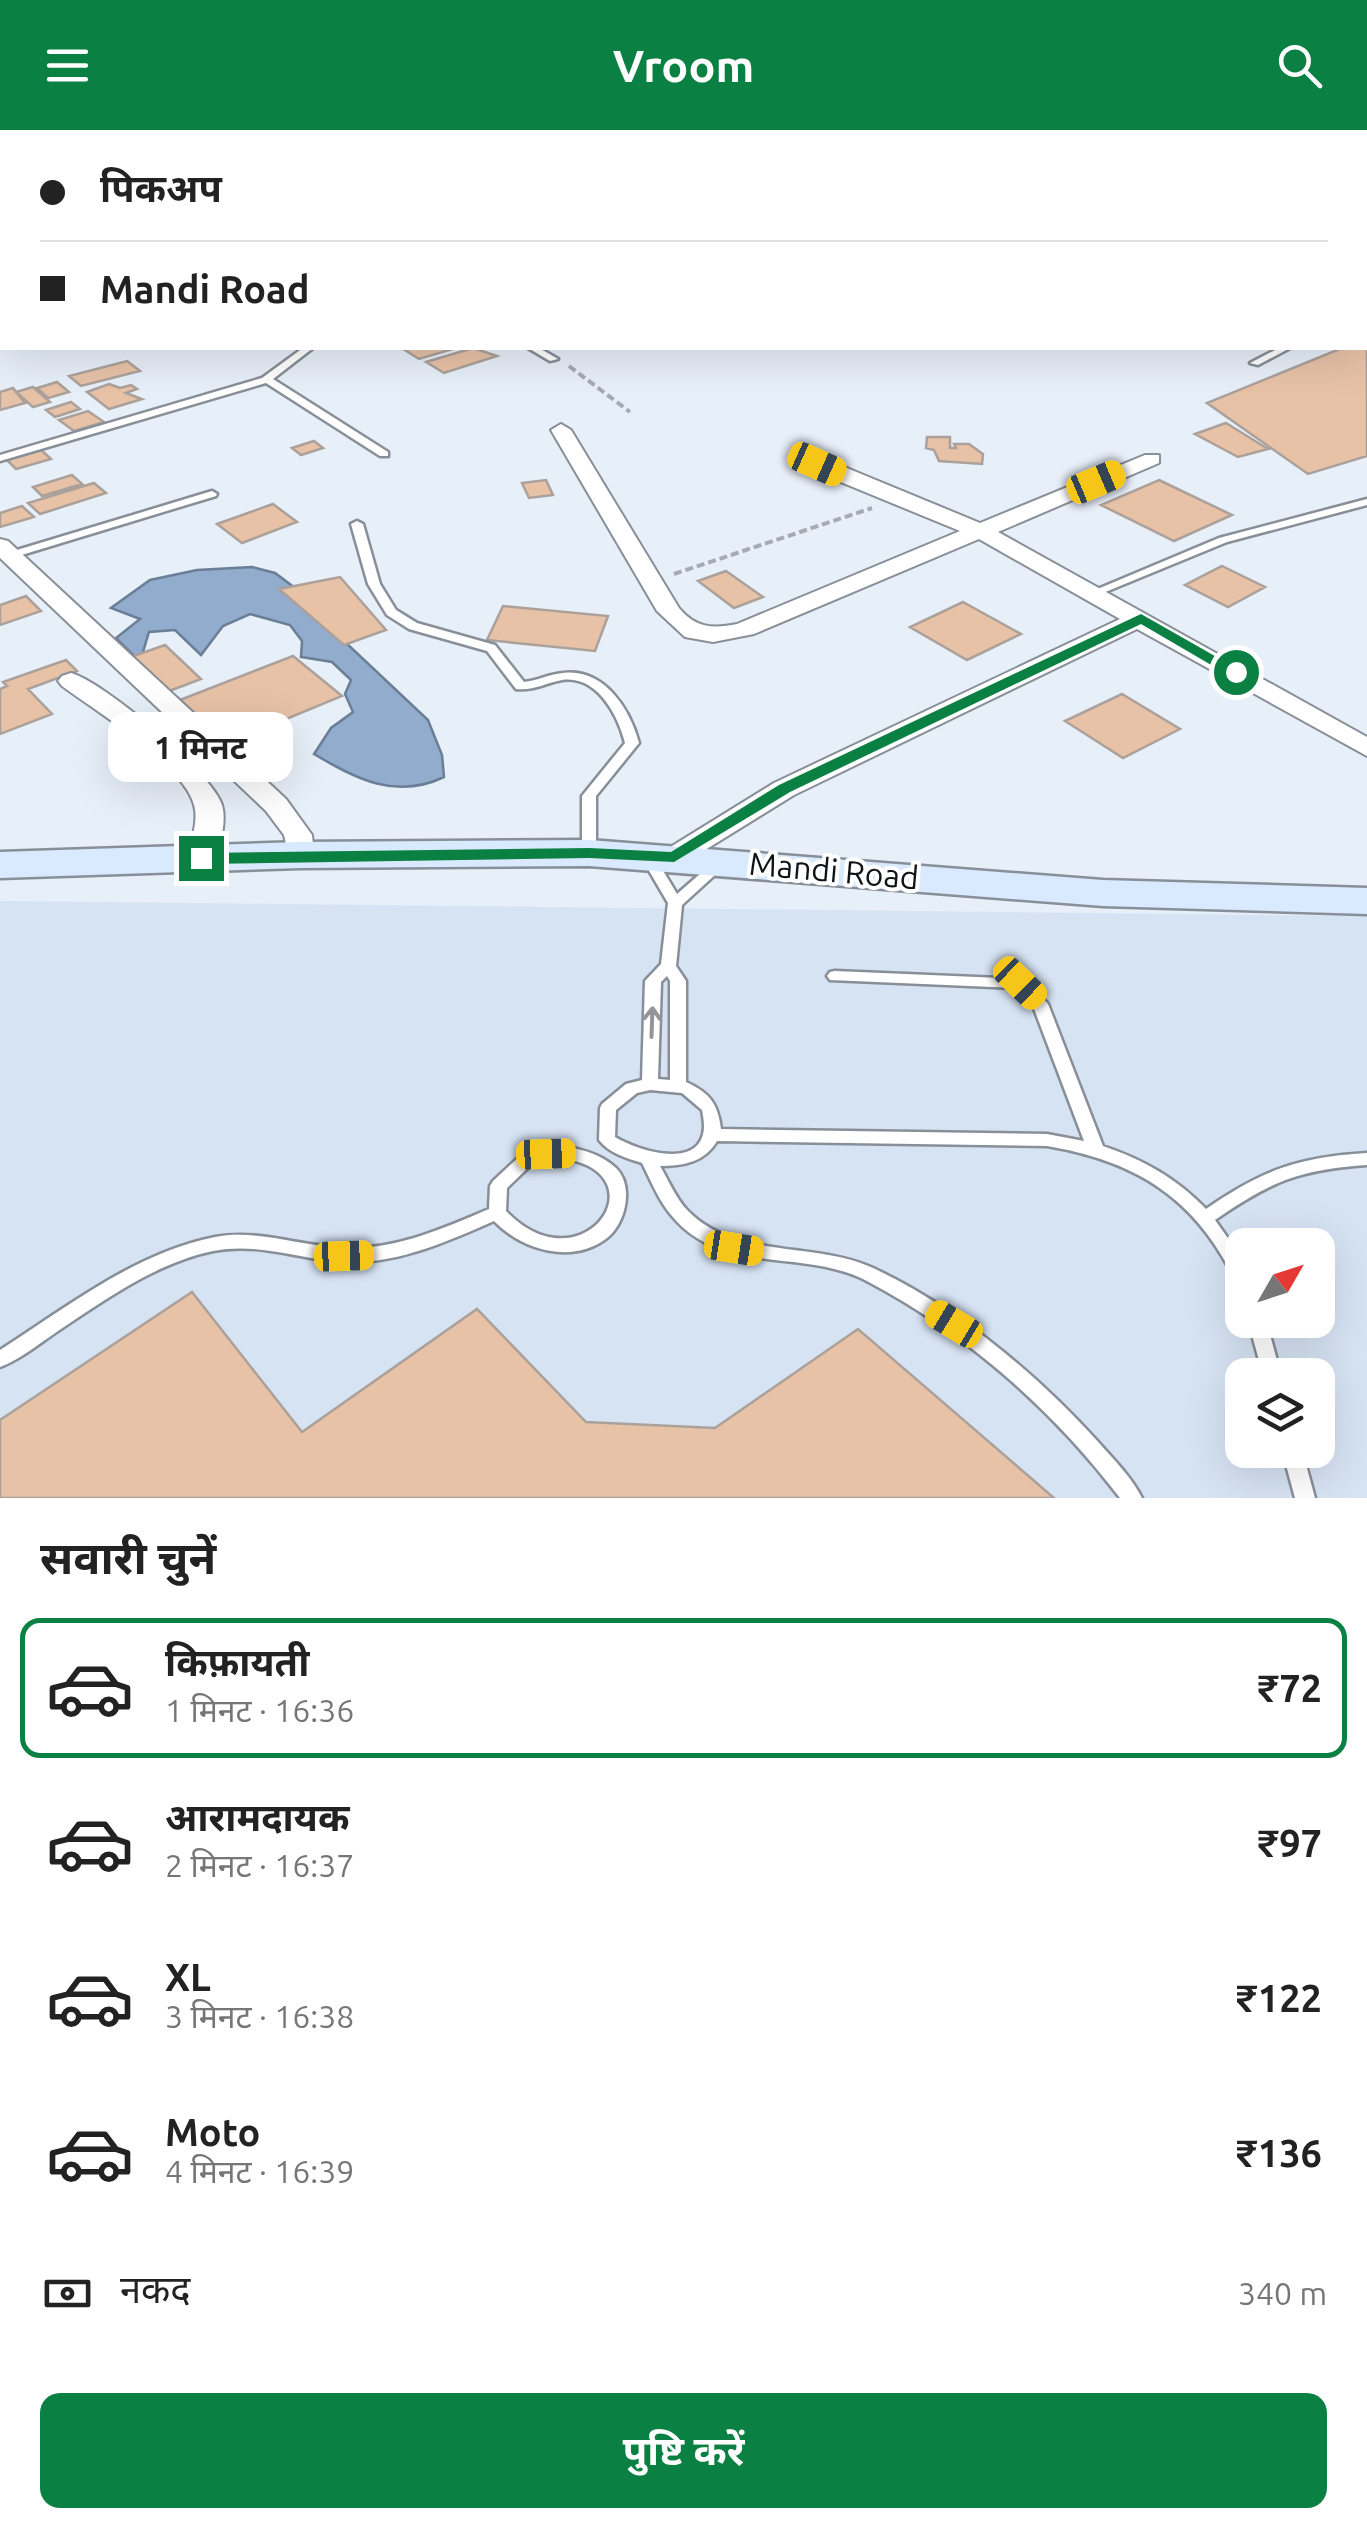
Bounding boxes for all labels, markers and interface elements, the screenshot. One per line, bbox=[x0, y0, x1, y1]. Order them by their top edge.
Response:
icon: menu bbox=[40, 38, 95, 93]
icon: search bbox=[1272, 38, 1327, 93]
text: Vroom bbox=[613, 40, 754, 91]
text: पिकअप bbox=[100, 167, 222, 209]
text: Mandi Road bbox=[100, 268, 309, 310]
car bbox=[783, 438, 851, 490]
car bbox=[1063, 456, 1129, 508]
route start bbox=[1214, 650, 1259, 695]
callout: 1 मिनट bbox=[109, 713, 294, 783]
text: 1 मिनट bbox=[154, 729, 247, 765]
route end bbox=[179, 836, 224, 881]
street label: Mandi Road bbox=[748, 845, 920, 895]
car bbox=[988, 951, 1052, 1015]
one-way arrow bbox=[642, 1006, 661, 1038]
car bbox=[515, 1138, 577, 1170]
car bbox=[702, 1228, 766, 1268]
north arrow bbox=[1225, 1228, 1335, 1338]
map controls bbox=[1225, 1228, 1335, 1468]
car bbox=[313, 1240, 375, 1272]
car bbox=[921, 1296, 987, 1352]
button: layers bbox=[1225, 1358, 1335, 1468]
text: सवारी चुनें bbox=[40, 1532, 216, 1583]
text: किफ़ायती bbox=[165, 1641, 309, 1683]
icon: car bbox=[45, 1643, 135, 1733]
text: ₹72 bbox=[1258, 1667, 1322, 1709]
text: 1 मिनट · 16:36 bbox=[165, 1692, 354, 1728]
text: आरामदायक bbox=[165, 1796, 349, 1838]
icon: car bbox=[45, 1798, 135, 1888]
text: ₹97 bbox=[1258, 1822, 1322, 1864]
text: 2 मिनट · 16:37 bbox=[165, 1847, 354, 1883]
icon: car bbox=[45, 1953, 135, 2043]
text: XL bbox=[165, 1956, 211, 1998]
text: ₹122 bbox=[1236, 1977, 1322, 2019]
text: 3 मिनट · 16:38 bbox=[165, 1998, 354, 2034]
icon: car bbox=[45, 2108, 135, 2198]
text: Moto bbox=[165, 2111, 260, 2153]
text: ₹136 bbox=[1236, 2132, 1322, 2174]
text: 4 मिनट · 16:39 bbox=[165, 2153, 354, 2189]
icon: cash bbox=[40, 2266, 95, 2321]
text: नकद bbox=[120, 2268, 190, 2310]
text: 340 m bbox=[1238, 2275, 1327, 2311]
button: पुष्टि करें bbox=[40, 2393, 1327, 2508]

